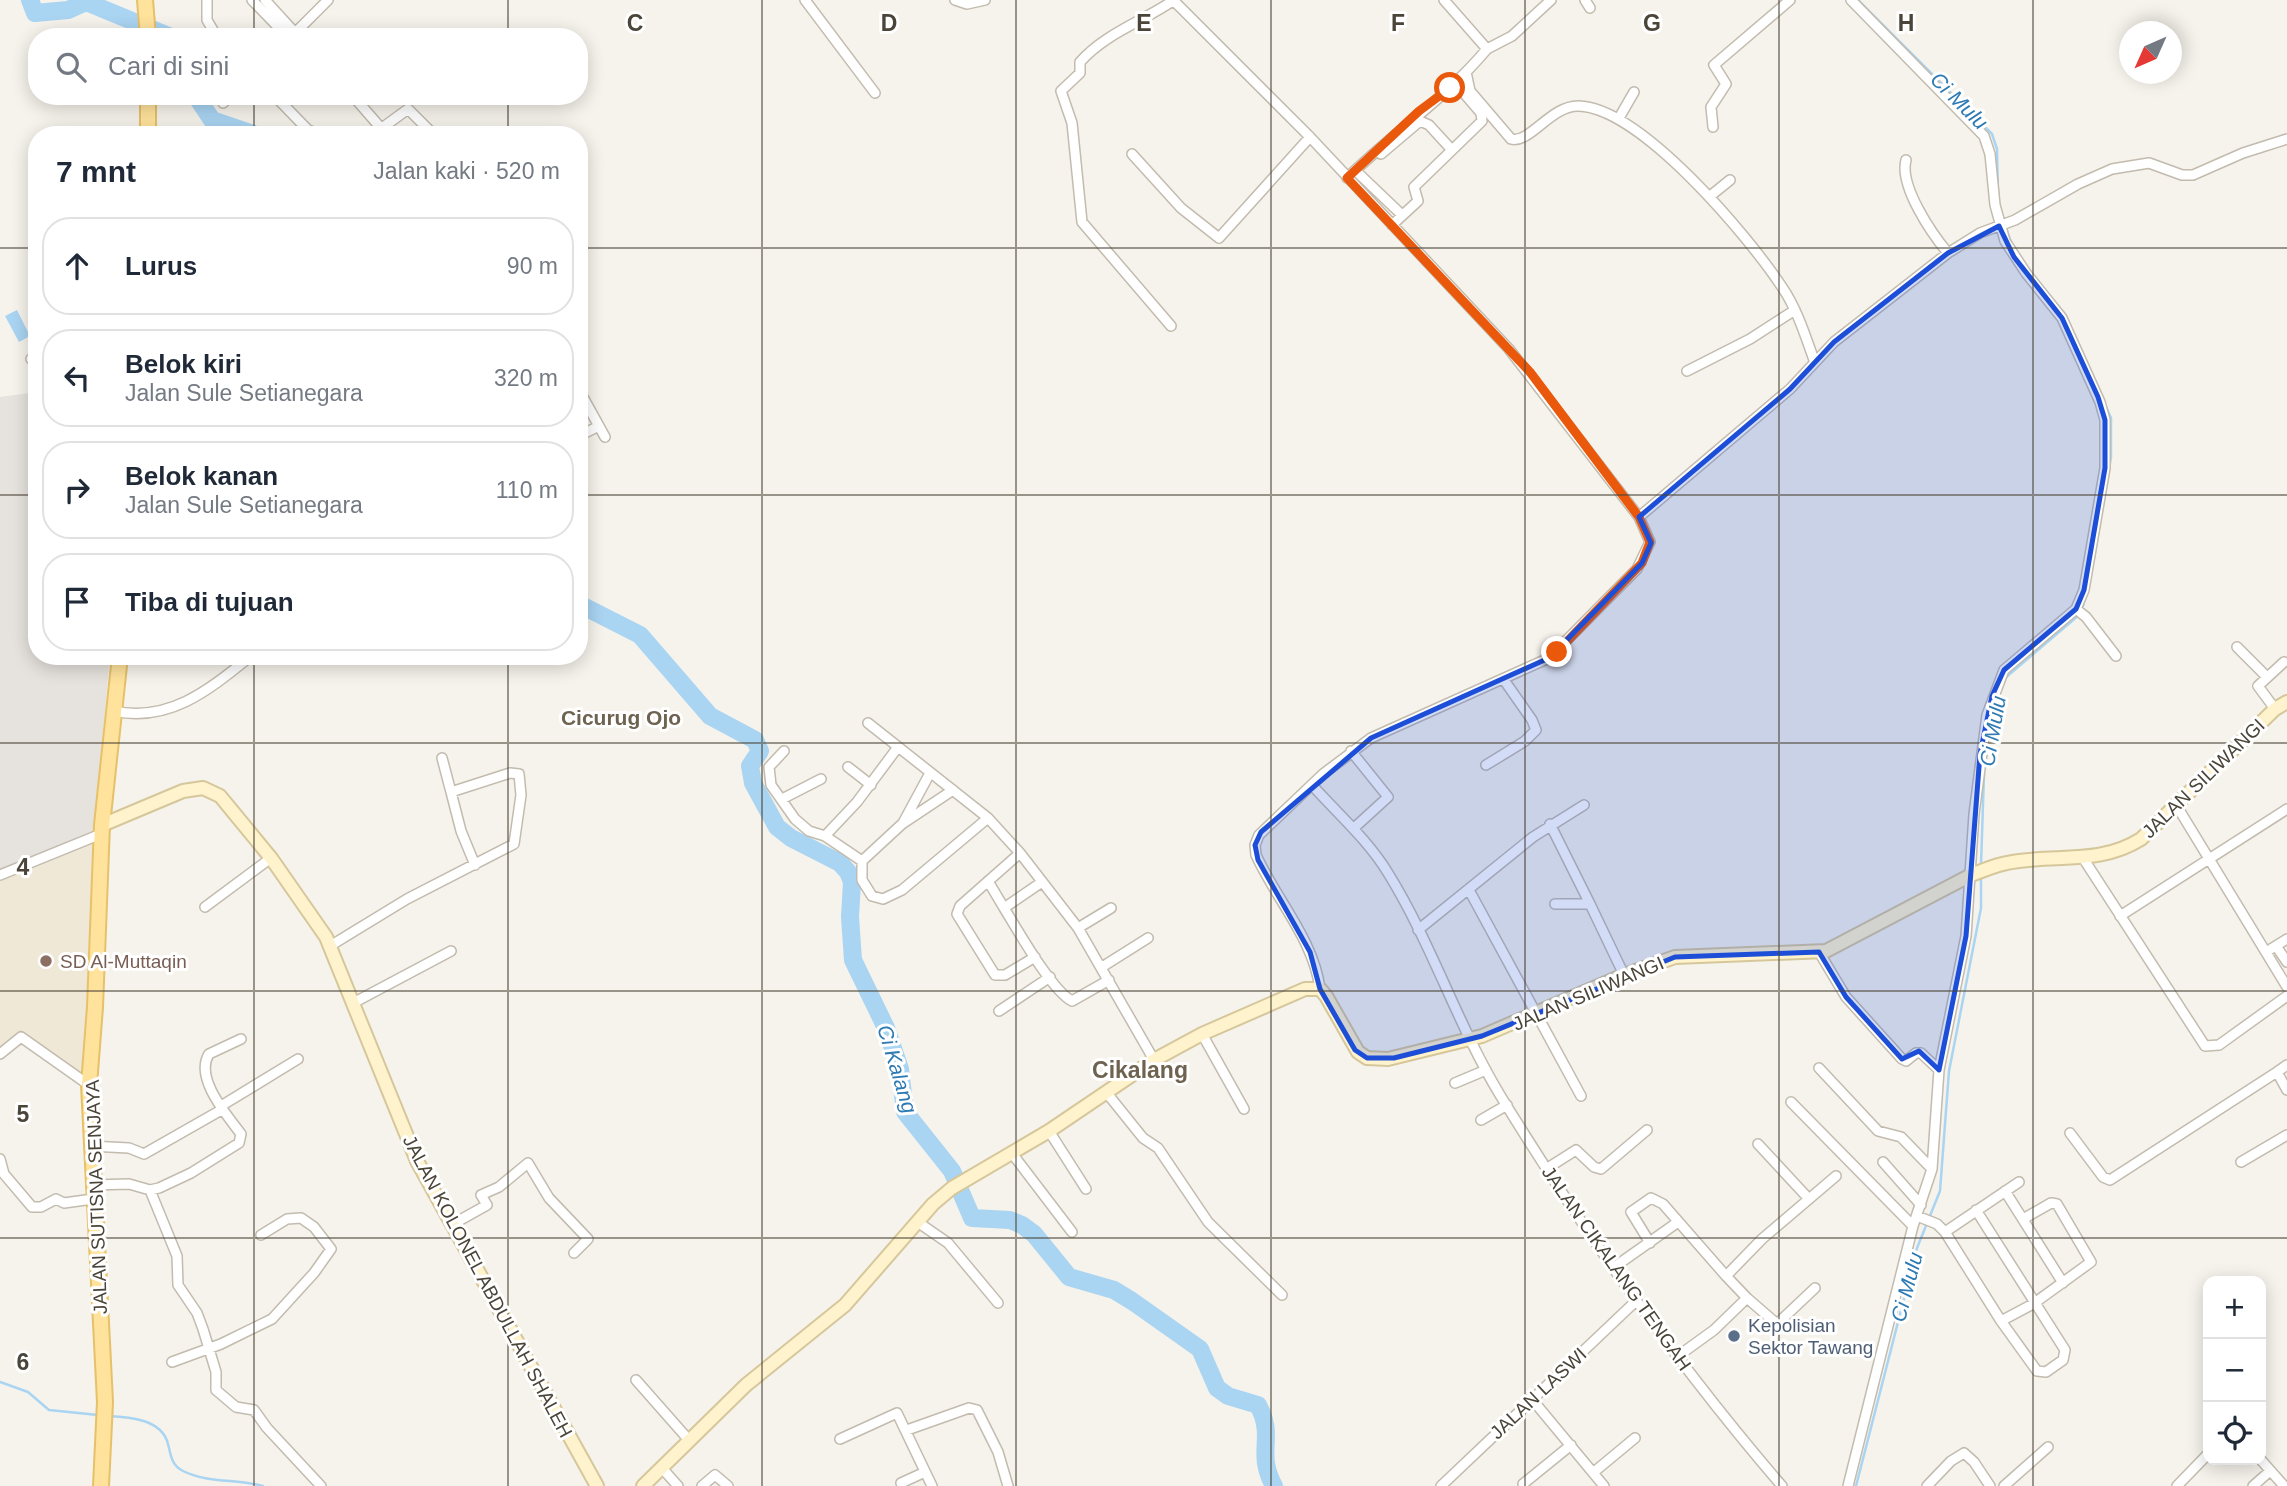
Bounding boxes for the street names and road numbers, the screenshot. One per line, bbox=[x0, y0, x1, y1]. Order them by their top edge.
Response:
street label: JALAN SILIWANGI bbox=[2138, 715, 2269, 842]
street label: JALAN SILIWANGI bbox=[1510, 952, 1667, 1035]
street label: JALAN SUTISNA SENJAYA bbox=[82, 1079, 111, 1315]
street label: JALAN KOLONEL ABDULLAH SHALEH bbox=[399, 1132, 576, 1441]
street label: JALAN CIKALANG TENGAH bbox=[1538, 1162, 1695, 1374]
street label: JALAN LASWI bbox=[1486, 1344, 1591, 1443]

